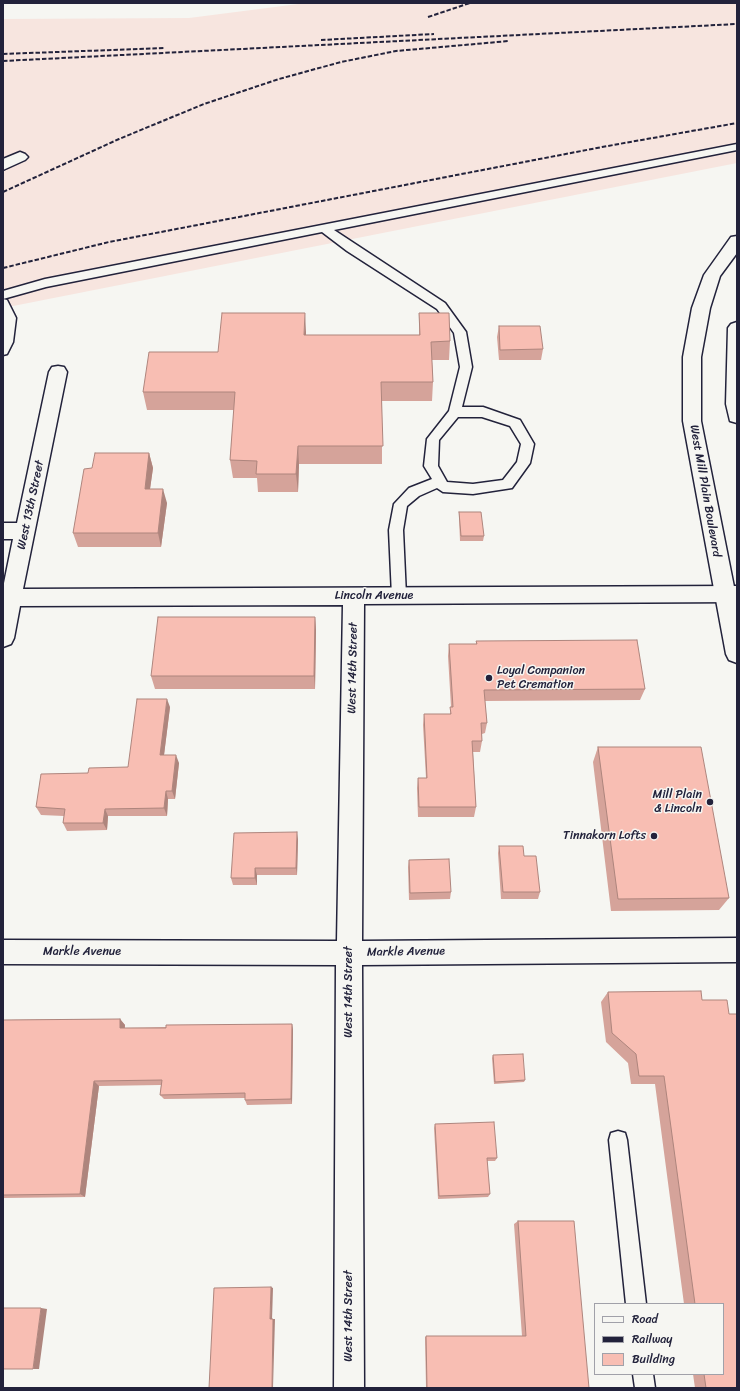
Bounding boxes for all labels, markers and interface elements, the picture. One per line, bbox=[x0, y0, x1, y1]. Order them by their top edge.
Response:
street label: West Mill Plain Boulevard bbox=[686, 424, 724, 558]
street label: West 13th Street bbox=[15, 459, 47, 551]
street label: Lincoln Avenue bbox=[335, 589, 413, 603]
street label: West 14th Street bbox=[345, 622, 361, 714]
place label: Loyal Companion Pet Cremation bbox=[497, 664, 585, 692]
marker: Loyal Companion Pet Cremation bbox=[484, 673, 494, 683]
place label: Mill Plain & Lincoln bbox=[652, 788, 702, 816]
marker: Mill Plain & Lincoln bbox=[705, 797, 715, 807]
place label: Tinnakorn Lofts bbox=[563, 829, 646, 843]
marker: Tinnakorn Lofts bbox=[649, 831, 659, 841]
street label: Markle Avenue bbox=[367, 944, 445, 960]
street label: Markle Avenue bbox=[43, 945, 121, 959]
street label: West 14th Street bbox=[342, 946, 356, 1038]
street label: West 14th Street bbox=[342, 1270, 356, 1362]
legend bbox=[594, 1303, 724, 1375]
text: Road bbox=[632, 1308, 658, 1330]
text: Railway bbox=[632, 1328, 673, 1350]
text: Building bbox=[632, 1348, 675, 1370]

